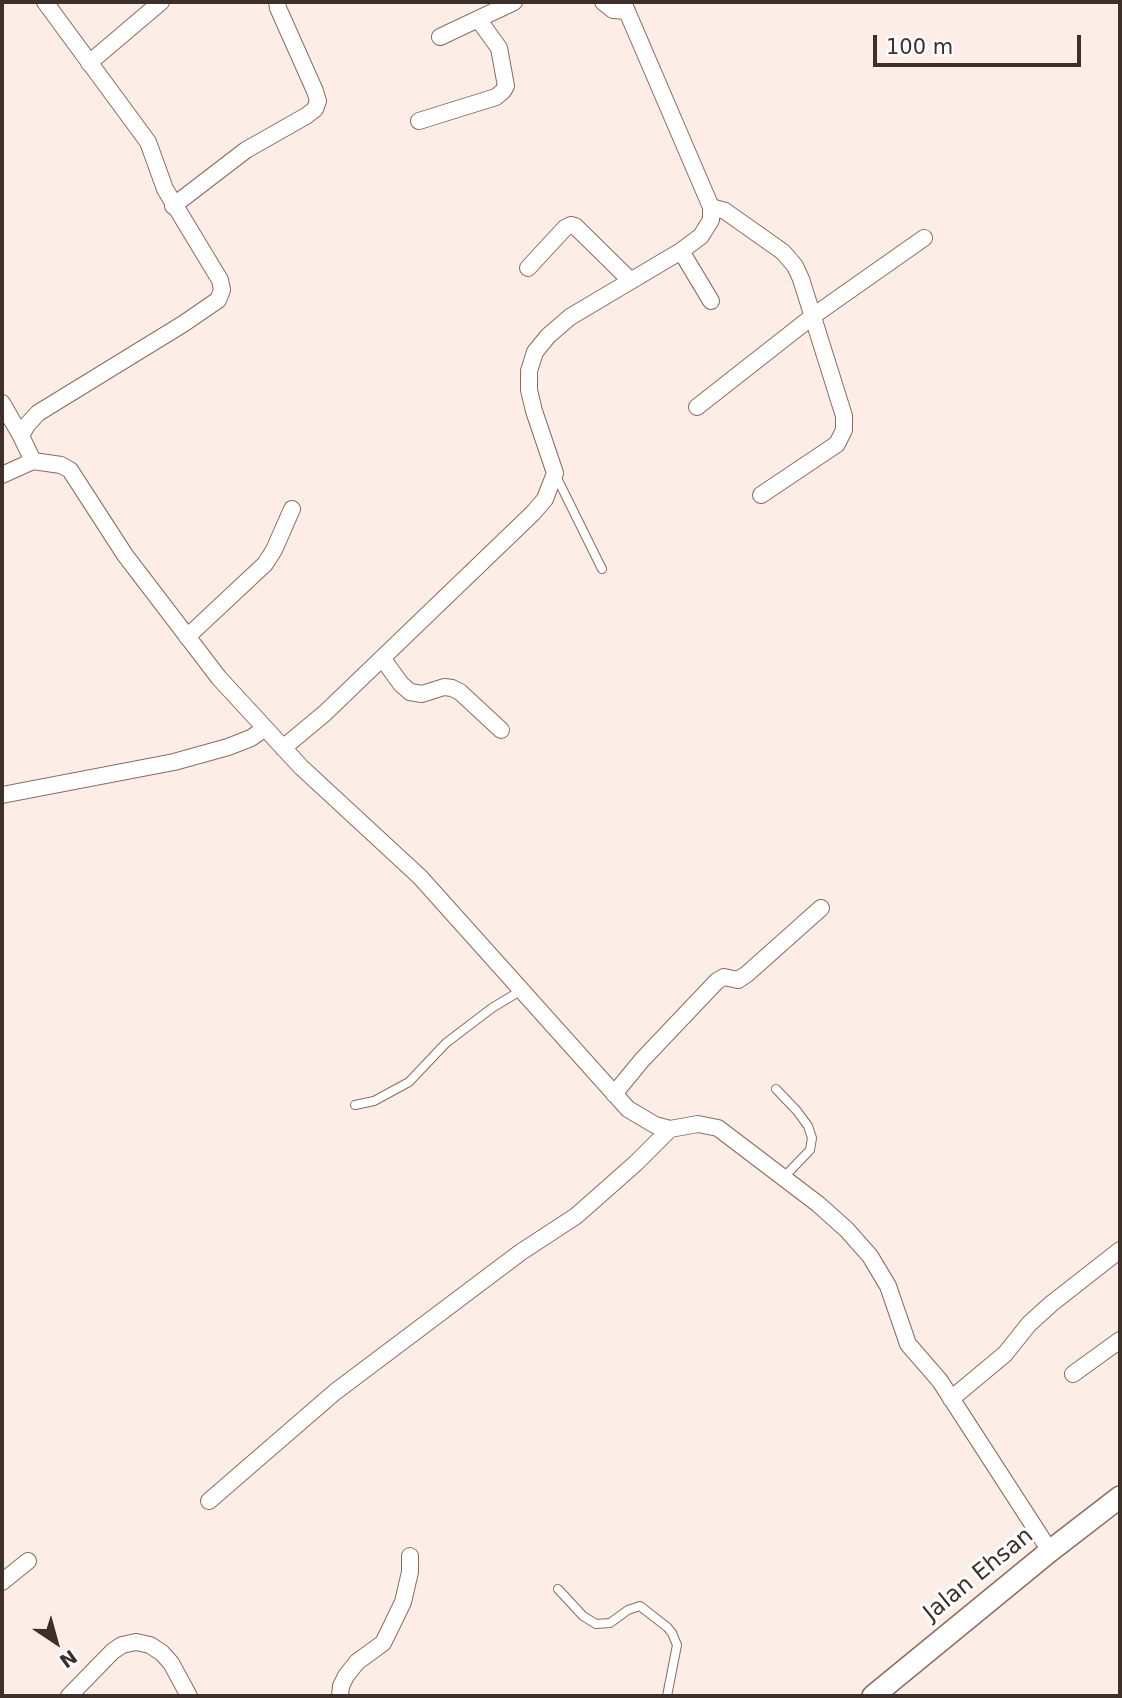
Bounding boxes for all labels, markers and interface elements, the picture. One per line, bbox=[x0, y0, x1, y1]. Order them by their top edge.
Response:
scale bar bbox=[877, 21, 1085, 65]
text: 100 m bbox=[886, 35, 953, 59]
street label: Jalan Ehsan bbox=[919, 1522, 1039, 1628]
north arrow bbox=[21, 1607, 91, 1677]
text: N bbox=[55, 1645, 81, 1673]

